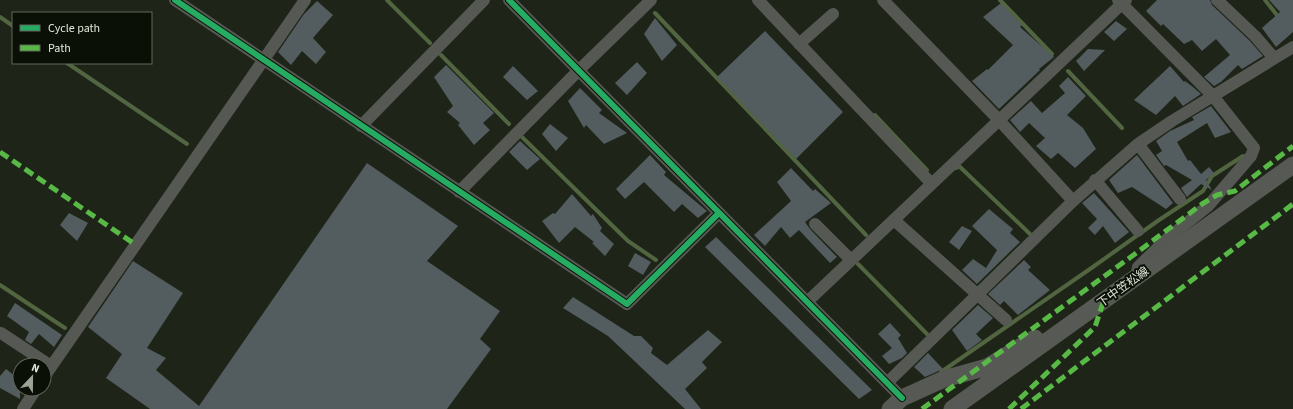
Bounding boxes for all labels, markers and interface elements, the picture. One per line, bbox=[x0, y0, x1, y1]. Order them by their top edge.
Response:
legend bbox=[12, 12, 152, 64]
text: Cycle path bbox=[48, 20, 100, 37]
text: Path bbox=[48, 40, 71, 57]
street label: 下中笠松線 bbox=[1094, 263, 1153, 312]
north arrow bbox=[12, 357, 52, 397]
text: N bbox=[29, 360, 42, 377]

